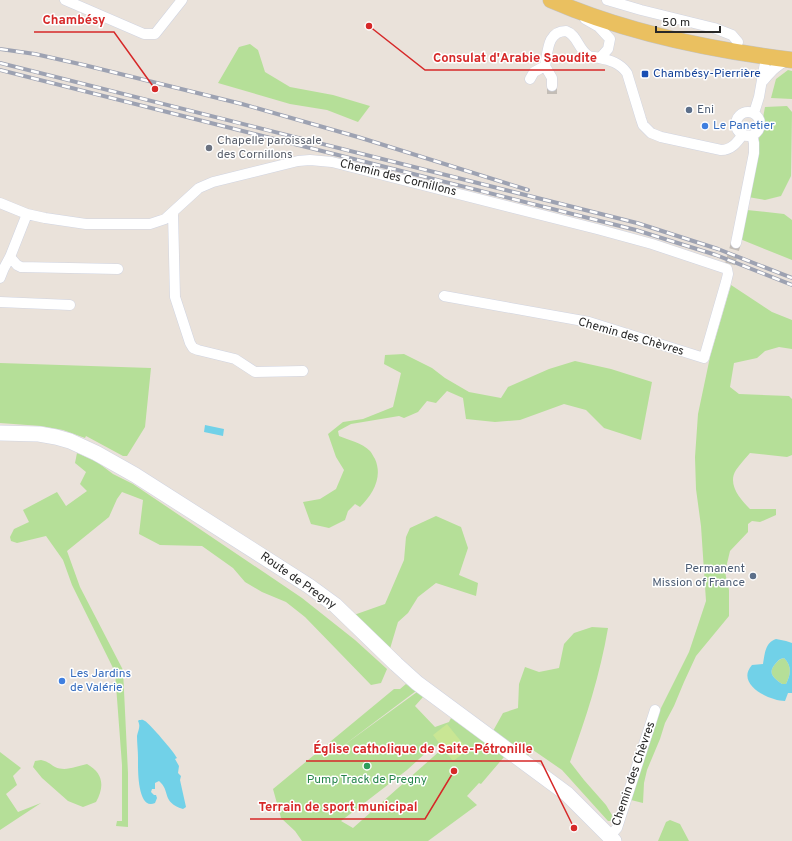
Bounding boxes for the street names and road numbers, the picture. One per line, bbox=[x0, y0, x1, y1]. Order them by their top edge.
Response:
street label: Chemin des Cornillons bbox=[338, 156, 458, 200]
street label: Chemin des Chèvres bbox=[576, 314, 686, 360]
street label: Route de Pregny bbox=[257, 549, 339, 613]
street label: Chemin des Chèvres bbox=[609, 720, 659, 828]

